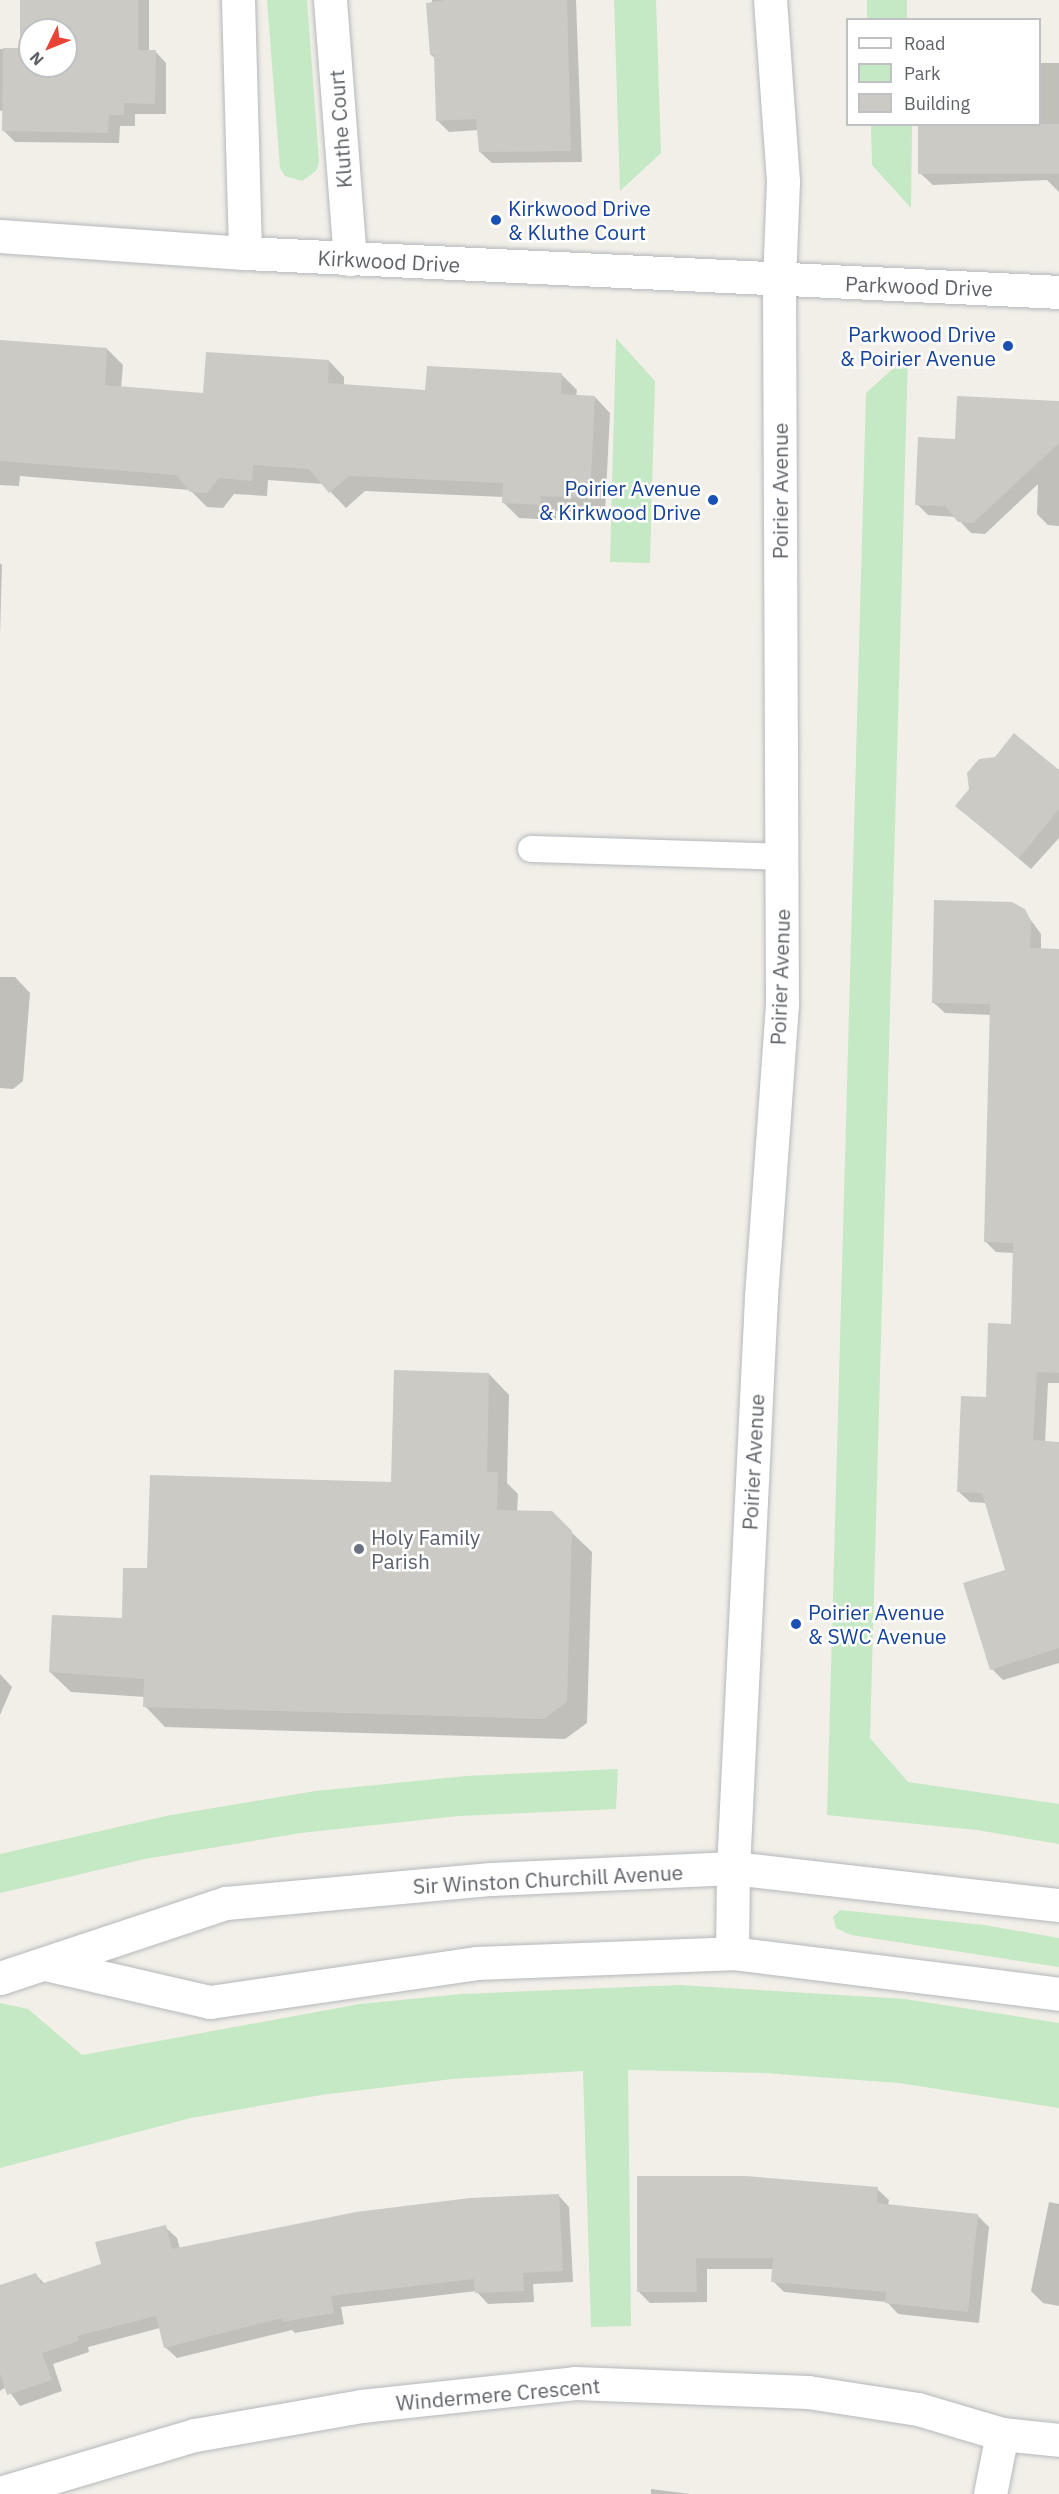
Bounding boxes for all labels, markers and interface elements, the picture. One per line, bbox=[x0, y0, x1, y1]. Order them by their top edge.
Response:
north arrow bbox=[18, 18, 78, 78]
legend bbox=[846, 18, 1041, 126]
text: Road bbox=[904, 32, 945, 55]
text: N bbox=[25, 48, 48, 70]
text: Park bbox=[904, 62, 940, 85]
street label: Kluthe Court bbox=[323, 69, 357, 189]
text: Building bbox=[904, 92, 970, 115]
place label: Kirkwood Drive & Kluthe Court bbox=[508, 195, 651, 245]
marker: Kirkwood Drive & Kluthe Court bbox=[489, 213, 503, 227]
street label: Kirkwood Drive bbox=[317, 245, 461, 277]
street label: Parkwood Drive bbox=[845, 271, 993, 301]
place label: Parkwood Drive & Poirier Avenue bbox=[840, 321, 996, 371]
marker: Parkwood Drive & Poirier Avenue bbox=[1001, 339, 1015, 353]
street label: Poirier Avenue bbox=[767, 423, 793, 559]
place label: Poirier Avenue & Kirkwood Drive bbox=[539, 475, 701, 525]
marker: Poirier Avenue & Kirkwood Drive bbox=[706, 493, 720, 507]
street label: Poirier Avenue bbox=[765, 908, 795, 1046]
street label: Poirier Avenue bbox=[737, 1393, 769, 1531]
place label: Holy Family Parish bbox=[371, 1524, 480, 1574]
marker: Holy Family Parish bbox=[352, 1542, 366, 1556]
place label: Poirier Avenue & SWC Avenue bbox=[808, 1599, 947, 1649]
marker: Poirier Avenue & SWC Avenue bbox=[789, 1617, 803, 1631]
street label: Sir Winston Churchill Avenue bbox=[412, 1859, 684, 1899]
street label: Windermere Crescent bbox=[395, 2373, 601, 2415]

